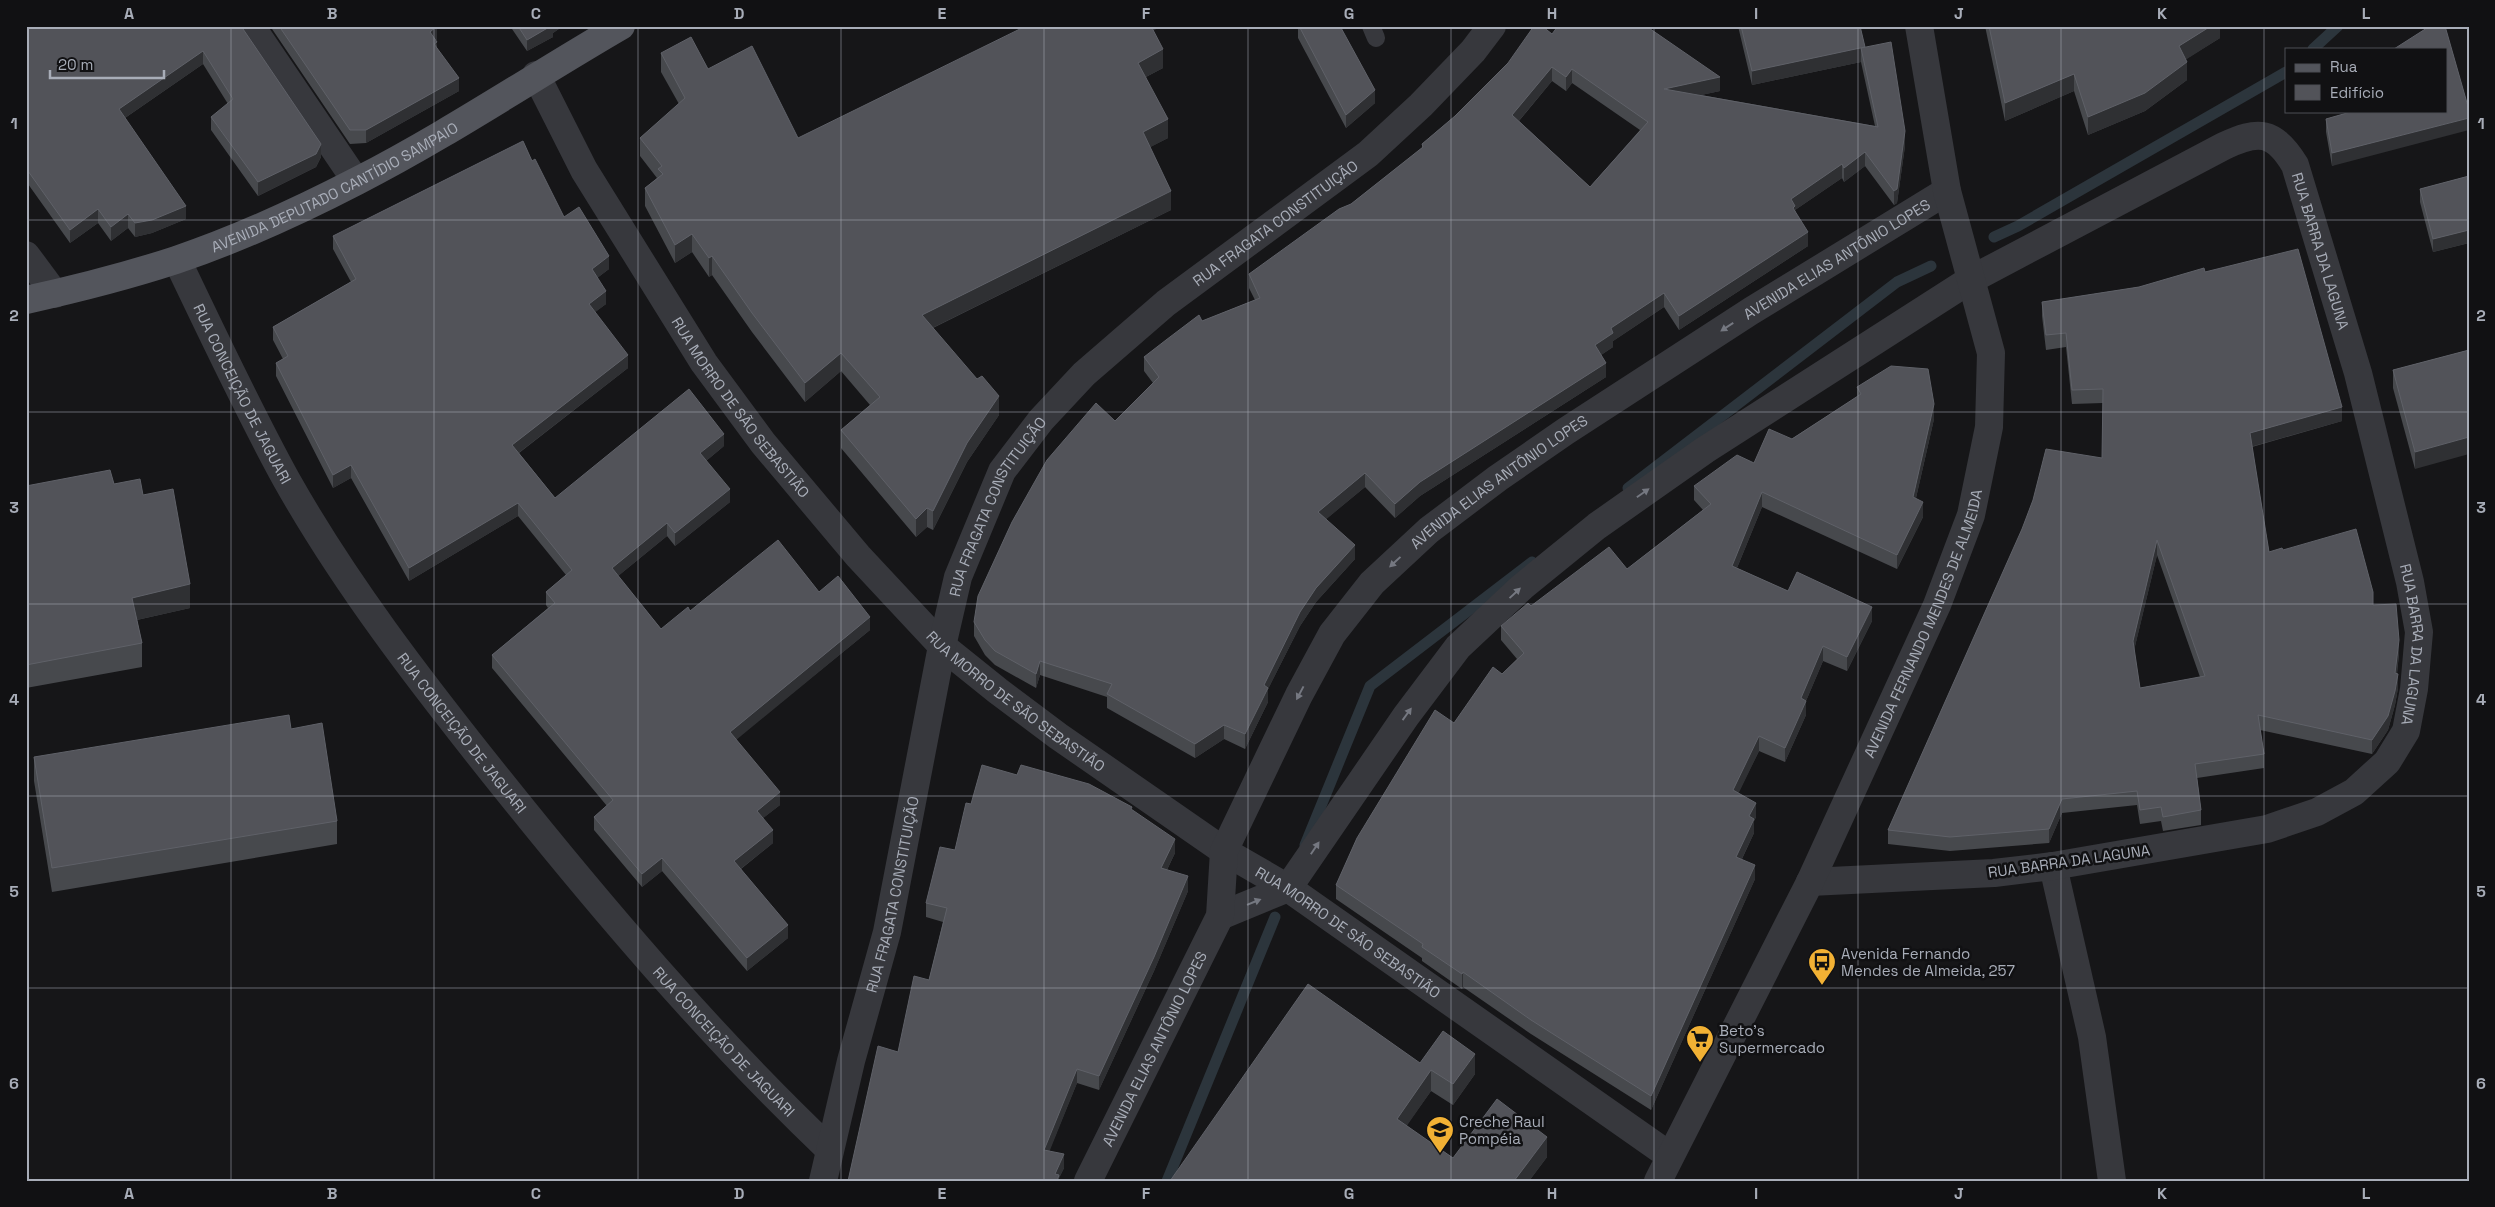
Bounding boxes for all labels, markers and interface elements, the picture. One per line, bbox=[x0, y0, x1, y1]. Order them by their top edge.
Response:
text: A bbox=[124, 3, 134, 24]
text: B bbox=[327, 3, 337, 24]
text: C bbox=[531, 3, 541, 24]
text: D bbox=[734, 3, 744, 24]
text: E bbox=[938, 3, 947, 24]
text: F bbox=[1142, 3, 1151, 24]
text: G bbox=[1344, 3, 1354, 24]
text: H bbox=[1547, 3, 1557, 24]
text: I bbox=[1754, 3, 1758, 24]
text: J bbox=[1954, 3, 1964, 24]
text: K bbox=[2157, 3, 2167, 24]
text: L bbox=[2362, 3, 2371, 24]
scale bar bbox=[50, 48, 164, 80]
legend bbox=[2285, 48, 2448, 112]
text: 20 m bbox=[58, 55, 93, 74]
text: Rua bbox=[2330, 57, 2358, 76]
text: Edifício bbox=[2330, 83, 2384, 102]
text: 1 bbox=[10, 113, 18, 134]
text: 1 bbox=[2477, 113, 2485, 134]
street label: AVENIDA DEPUTADO CANTÍDIO SAMPAIO bbox=[208, 117, 461, 256]
street label: RUA FRAGATA CONSTITUIÇÃO bbox=[1189, 155, 1361, 290]
street label: RUA BARRA DA LAGUNA bbox=[2288, 170, 2354, 332]
street label: AVENIDA ELIAS ANTÔNIO LOPES bbox=[1739, 194, 1933, 323]
street label: RUA CONCEIÇÃO DE JAGUARI bbox=[190, 300, 296, 487]
text: 2 bbox=[9, 305, 19, 326]
text: 2 bbox=[2476, 305, 2486, 326]
street label: RUA MORRO DE SÃO SEBASTIÃO bbox=[668, 313, 814, 501]
one-way arrow bbox=[1720, 322, 1733, 332]
street label: AVENIDA ELIAS ANTÔNIO LOPES bbox=[1406, 410, 1591, 553]
street label: RUA FRAGATA CONSTITUIÇÃO bbox=[944, 413, 1050, 598]
street label: AVENIDA FERNANDO MENDES DE ALMEIDA bbox=[1859, 487, 1986, 761]
one-way arrow bbox=[1637, 488, 1650, 498]
text: 3 bbox=[9, 497, 19, 518]
text: 3 bbox=[2476, 497, 2486, 518]
one-way arrow bbox=[1389, 556, 1401, 568]
street label: RUA BARRA DA LAGUNA bbox=[2396, 562, 2429, 727]
one-way arrow bbox=[1509, 587, 1521, 599]
street label: RUA MORRO DE SÃO SEBASTIÃO bbox=[923, 626, 1109, 775]
street label: RUA CONCEIÇÃO DE JAGUARI bbox=[394, 649, 531, 817]
one-way arrow bbox=[1296, 685, 1304, 700]
text: 4 bbox=[9, 689, 19, 710]
text: 4 bbox=[2476, 689, 2486, 710]
one-way arrow bbox=[1402, 708, 1413, 721]
street label: RUA FRAGATA CONSTITUIÇÃO bbox=[861, 795, 922, 995]
street label: RUA BARRA DA LAGUNA bbox=[1987, 840, 2152, 882]
one-way arrow bbox=[1310, 841, 1320, 854]
street label: RUA MORRO DE SÃO SEBASTIÃO bbox=[1252, 862, 1445, 1002]
text: 5 bbox=[9, 881, 19, 902]
text: 5 bbox=[2476, 881, 2486, 902]
one-way arrow bbox=[1247, 898, 1262, 906]
place label: Avenida Fernando Mendes de Almeida, 257 bbox=[1841, 944, 2015, 980]
bus stop icon: Avenida Fernando Mendes de Almeida, 257 bbox=[1807, 947, 1837, 986]
street label: AVENIDA ELIAS ANTÔNIO LOPES bbox=[1097, 948, 1211, 1149]
street label: RUA CONCEIÇÃO DE JAGUARI bbox=[649, 962, 799, 1120]
place label: Beto's Supermercado bbox=[1719, 1021, 1825, 1057]
supermarket icon: Beto's Supermercado bbox=[1685, 1024, 1715, 1063]
text: 6 bbox=[9, 1073, 19, 1094]
text: 6 bbox=[2476, 1073, 2486, 1094]
place label: Creche Raul Pompéia bbox=[1459, 1112, 1545, 1148]
school or university icon: Creche Raul Pompéia bbox=[1425, 1115, 1455, 1154]
text: A bbox=[124, 1183, 134, 1204]
text: B bbox=[327, 1183, 337, 1204]
text: C bbox=[531, 1183, 541, 1204]
text: D bbox=[734, 1183, 744, 1204]
text: E bbox=[938, 1183, 947, 1204]
text: F bbox=[1142, 1183, 1151, 1204]
text: G bbox=[1344, 1183, 1354, 1204]
text: H bbox=[1547, 1183, 1557, 1204]
text: I bbox=[1754, 1183, 1758, 1204]
text: J bbox=[1954, 1183, 1964, 1204]
text: K bbox=[2157, 1183, 2167, 1204]
text: L bbox=[2362, 1183, 2371, 1204]

